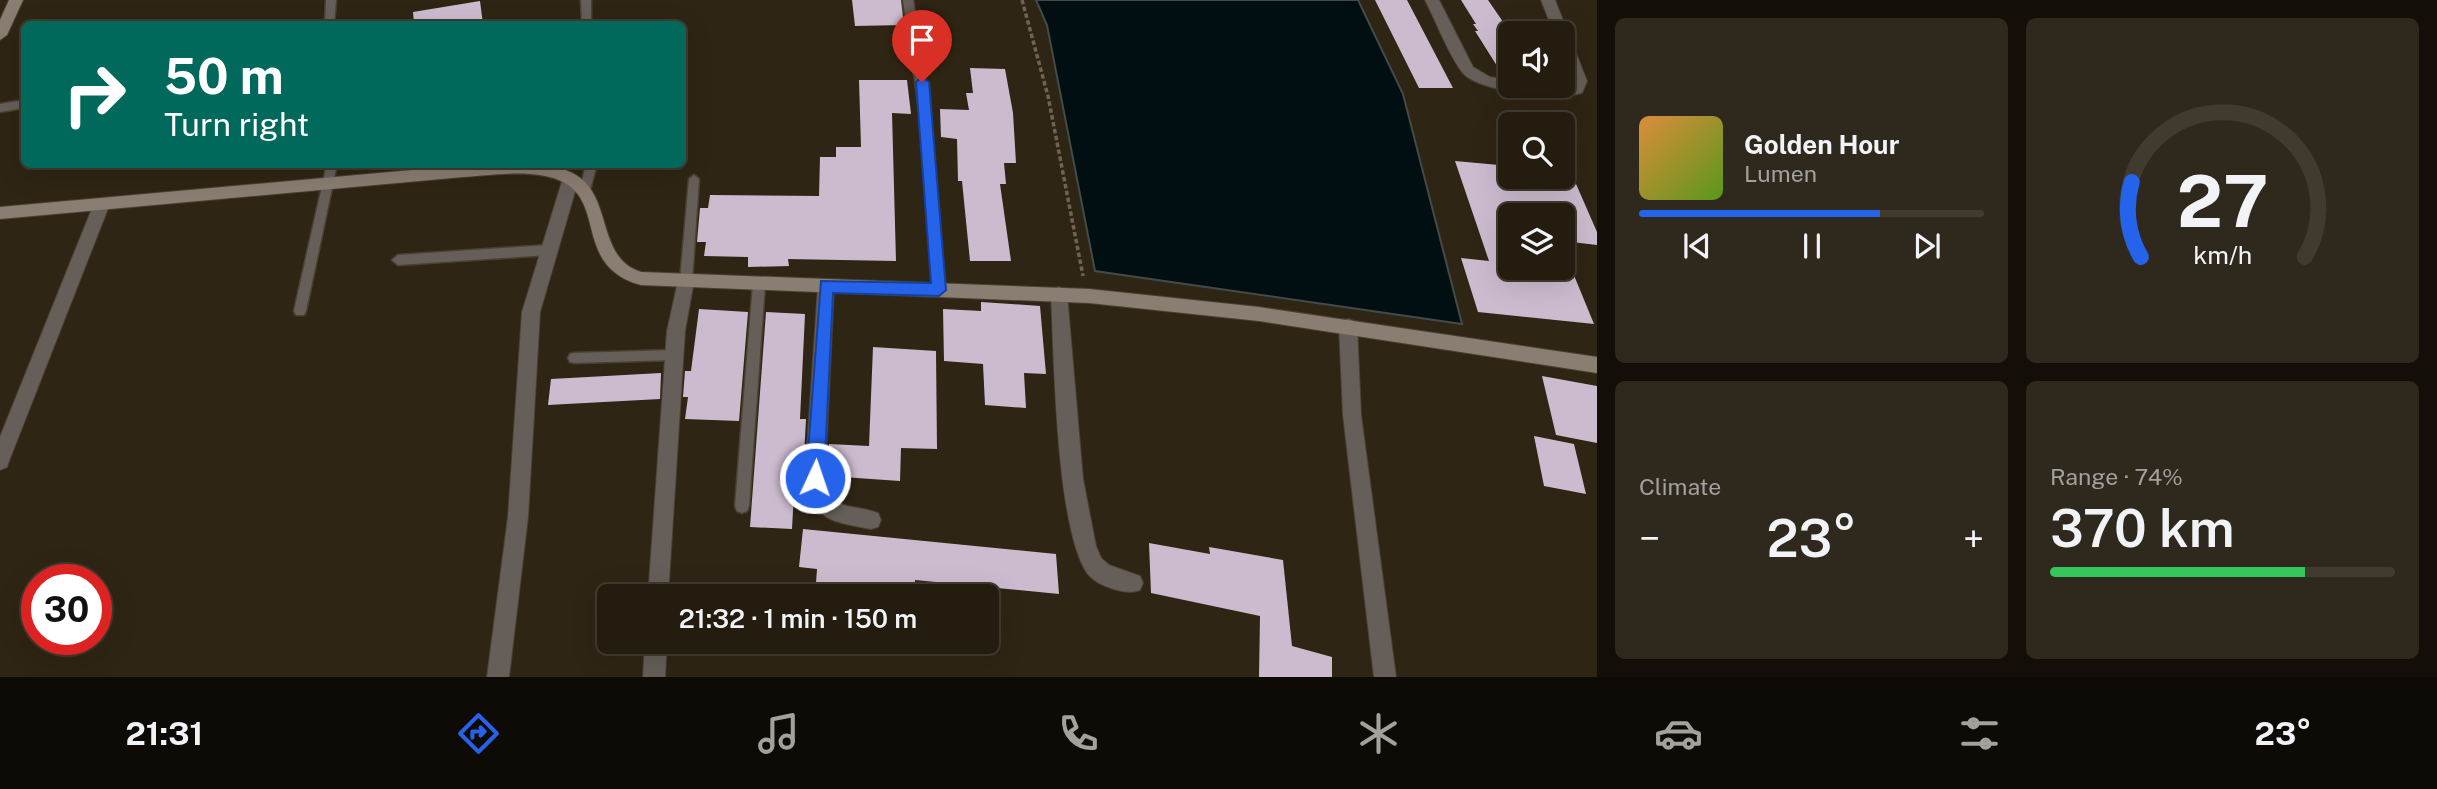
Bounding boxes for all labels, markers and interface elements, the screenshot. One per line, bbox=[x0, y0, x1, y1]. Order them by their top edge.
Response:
pin bbox=[892, 10, 952, 82]
icon: arrive bbox=[903, 21, 941, 59]
map controls bbox=[1498, 21, 1575, 280]
button: sound bbox=[1498, 21, 1575, 98]
text: 50 m bbox=[164, 47, 284, 105]
icon: right bbox=[49, 49, 140, 140]
text: Turn right bbox=[164, 106, 309, 143]
button: search bbox=[1498, 112, 1575, 189]
text: Golden Hour bbox=[1744, 129, 1899, 160]
text: 27 bbox=[2177, 158, 2268, 243]
text: Lumen bbox=[1744, 160, 1817, 187]
button: layers bbox=[1498, 203, 1575, 280]
icon: previous bbox=[1678, 227, 1716, 265]
icon: pause bbox=[1793, 227, 1831, 265]
icon: next bbox=[1908, 227, 1946, 265]
text: km/h bbox=[2193, 240, 2252, 270]
position arrow bbox=[778, 441, 852, 515]
text: Range · 74% bbox=[2050, 463, 2183, 490]
text: Climate bbox=[1639, 473, 1721, 500]
text: 370 km bbox=[2050, 498, 2235, 559]
text: 23° bbox=[1766, 508, 1857, 569]
text: − bbox=[1639, 516, 1660, 561]
text: + bbox=[1963, 516, 1984, 561]
speed limit sign: 30 bbox=[21, 564, 112, 655]
text: 21:32 · 1 min · 150 m bbox=[679, 603, 917, 634]
icon: directions bbox=[454, 709, 503, 758]
icon: music bbox=[754, 709, 803, 758]
icon: phone bbox=[1054, 709, 1103, 758]
icon: climate bbox=[1354, 709, 1403, 758]
icon: car bbox=[1654, 709, 1703, 758]
icon: filters bbox=[1955, 709, 2004, 758]
text: 21:31 bbox=[126, 715, 203, 752]
text: 23° bbox=[2255, 715, 2311, 752]

